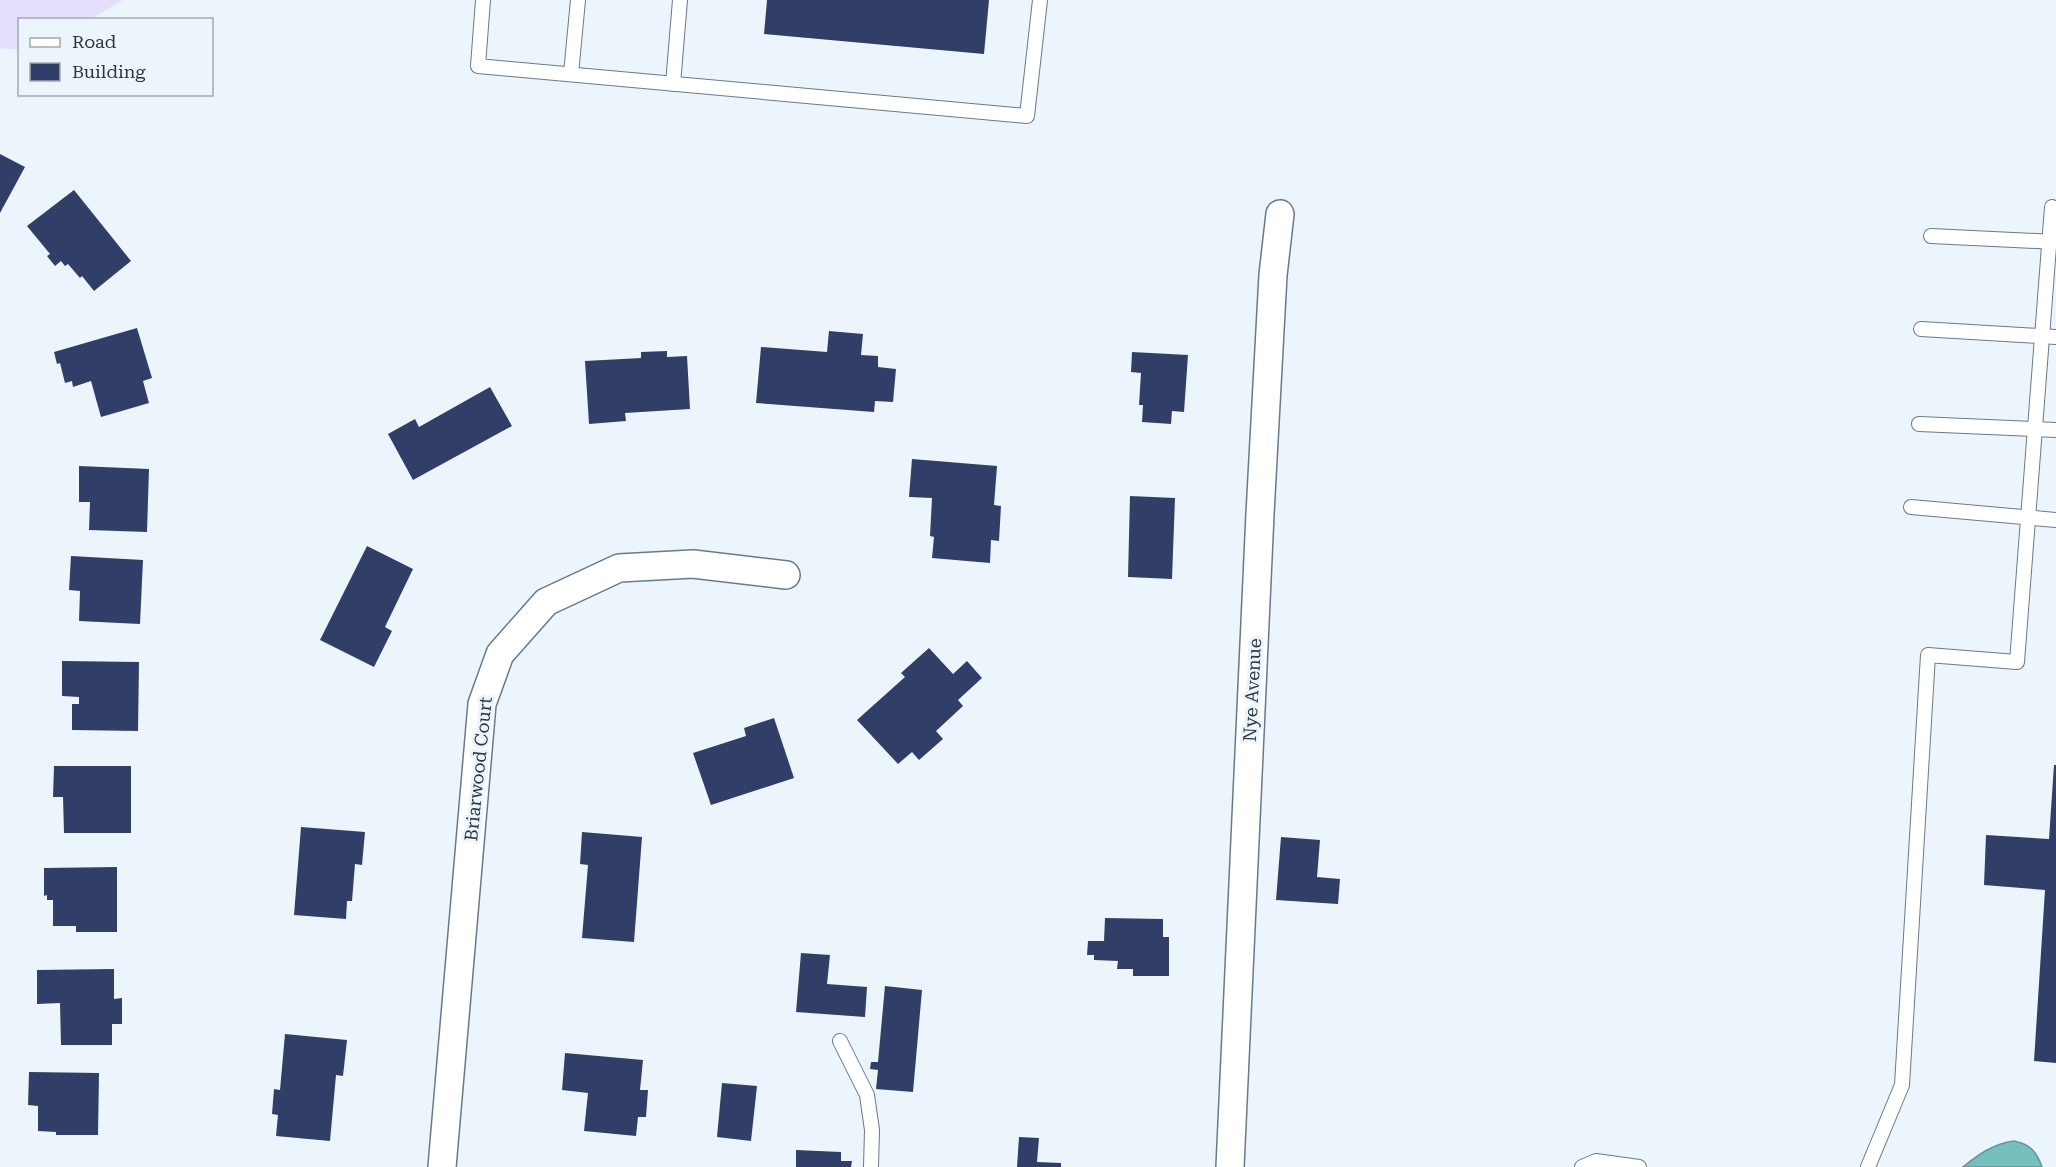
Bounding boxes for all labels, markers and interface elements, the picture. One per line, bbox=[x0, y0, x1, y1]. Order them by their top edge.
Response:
legend bbox=[18, 18, 213, 96]
text: Road bbox=[72, 31, 117, 52]
text: Building bbox=[72, 61, 146, 82]
street label: Nye Avenue bbox=[1239, 638, 1265, 742]
street label: Briarwood Court bbox=[460, 695, 496, 842]

